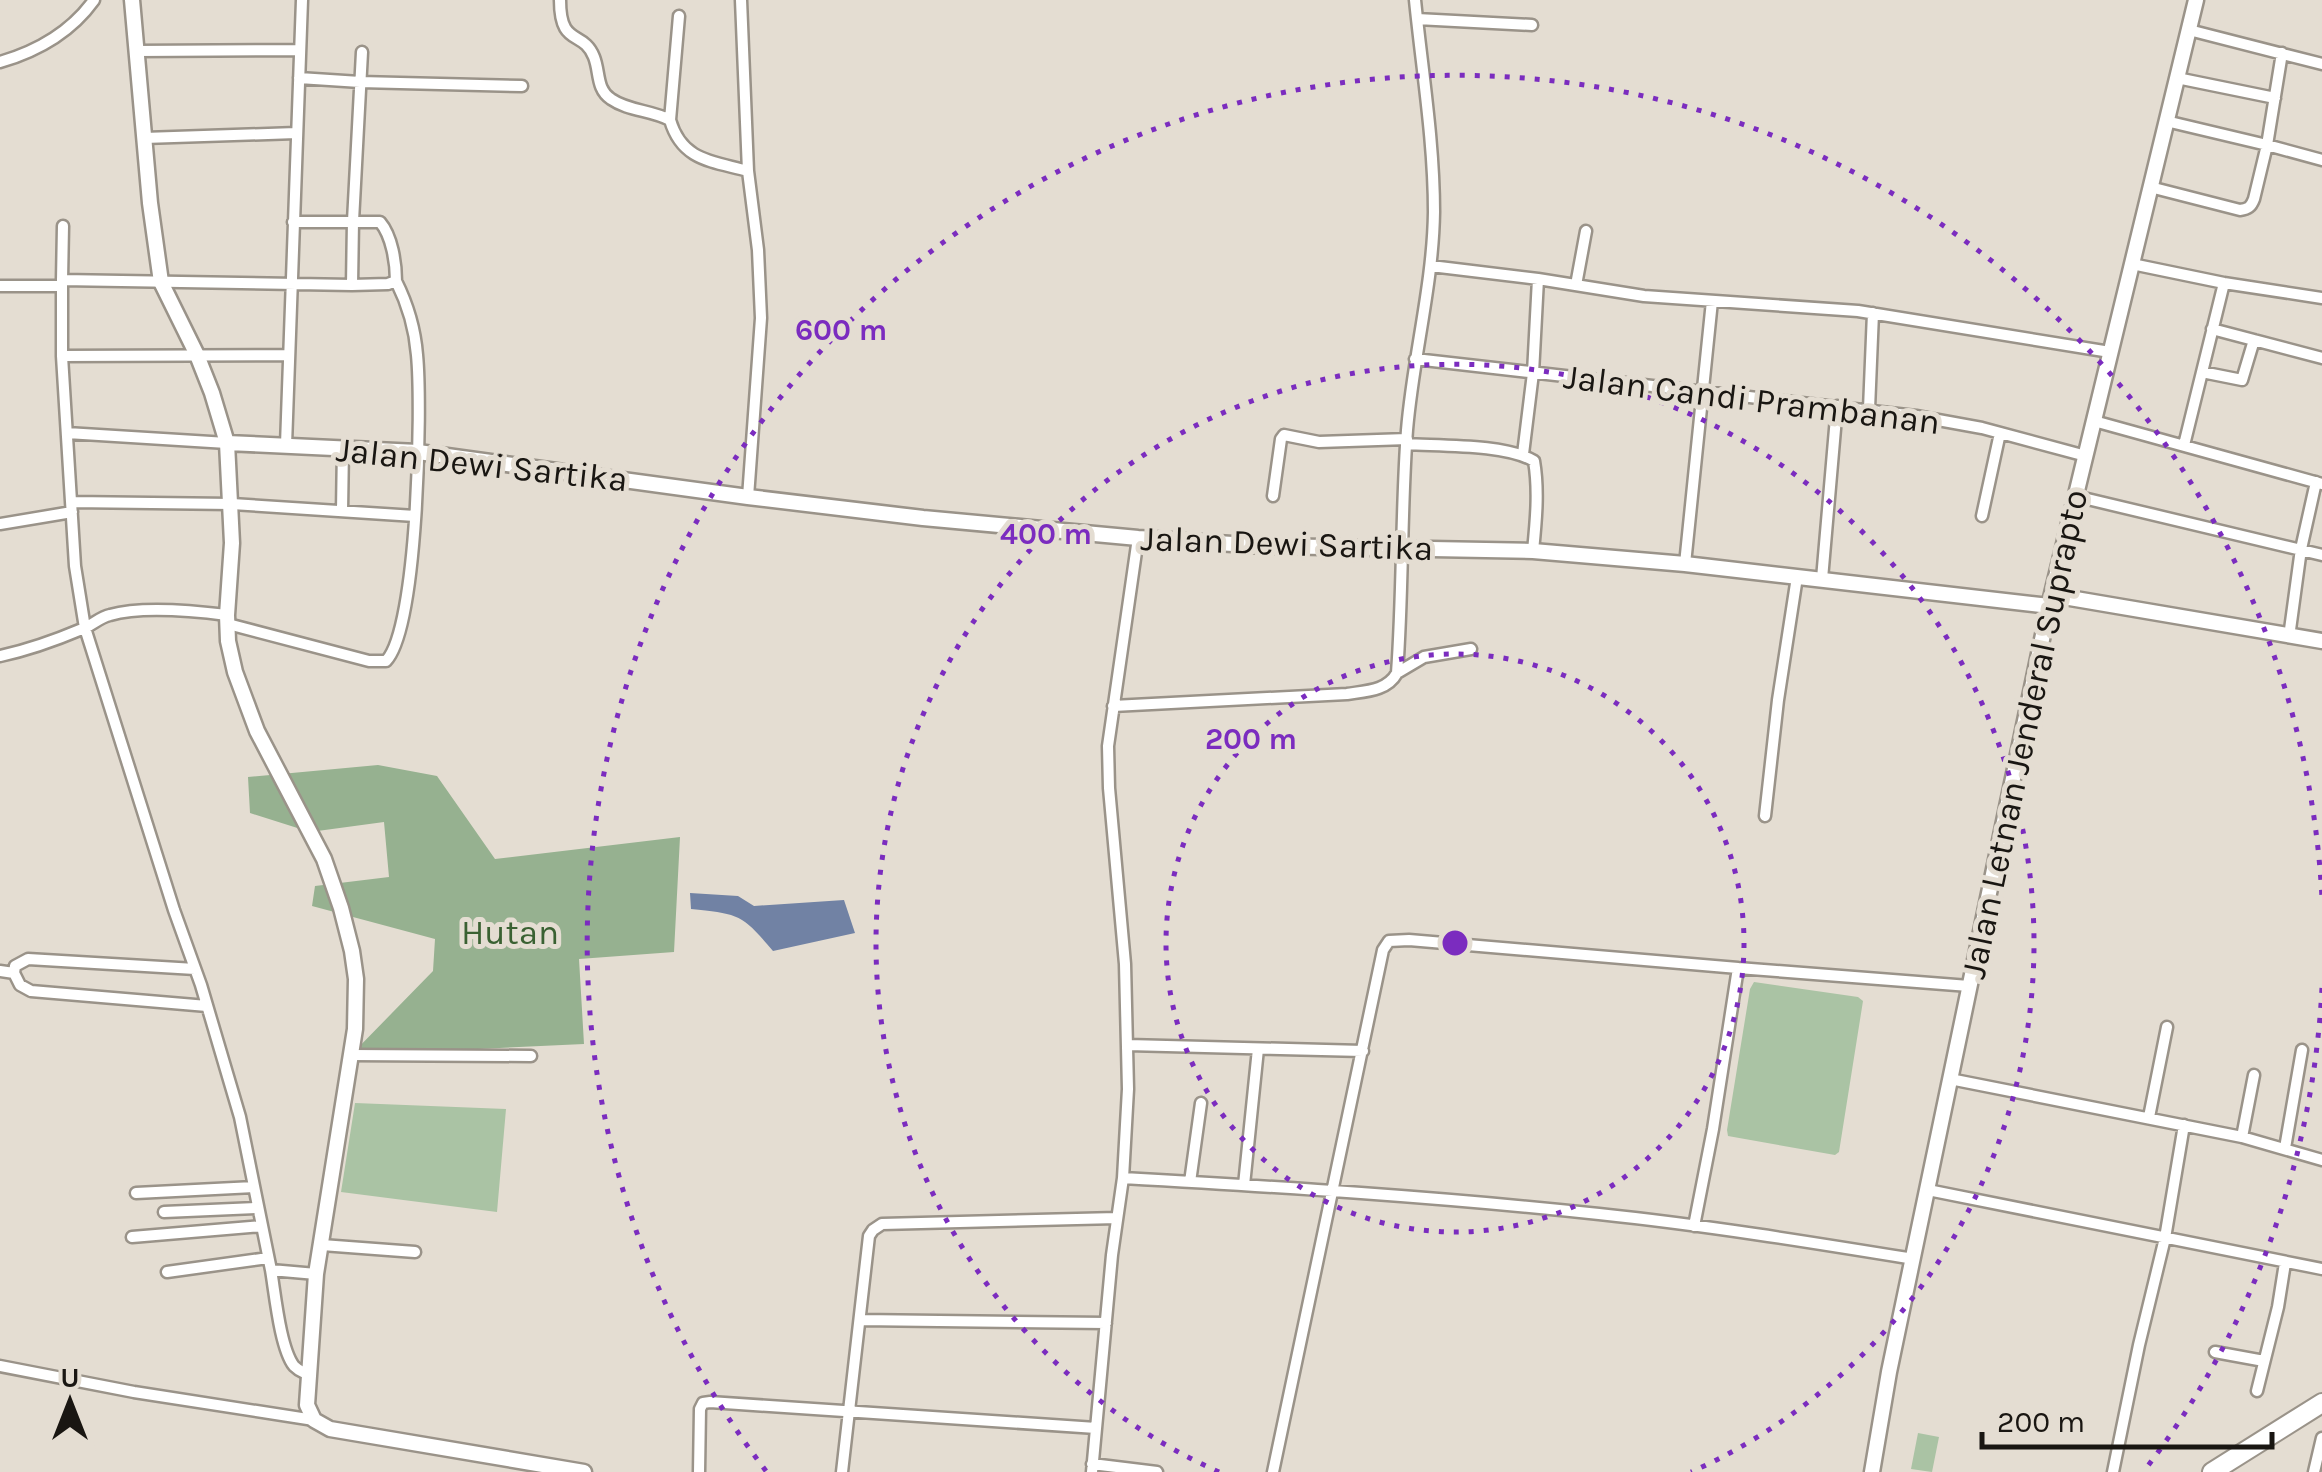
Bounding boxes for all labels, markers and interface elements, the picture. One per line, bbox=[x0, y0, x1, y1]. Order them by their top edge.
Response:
text: 600 m bbox=[795, 312, 887, 348]
street label: Jalan Candi Prambanan bbox=[1561, 356, 1942, 443]
street label: Jalan Dewi Sartika bbox=[334, 429, 630, 500]
street label: Jalan Letnan Jenderal Suprapto bbox=[1953, 486, 2096, 982]
text: 400 m bbox=[1000, 516, 1092, 552]
street label: Jalan Dewi Sartika bbox=[1140, 518, 1434, 569]
text: 200 m bbox=[1205, 721, 1297, 757]
park label: Hutan bbox=[461, 912, 559, 953]
centre of rings bbox=[1437, 925, 1473, 961]
north arrow bbox=[20, 1352, 120, 1452]
text: U bbox=[60, 1361, 80, 1394]
scale bar bbox=[1982, 1387, 2272, 1449]
text: 200 m bbox=[1997, 1404, 2085, 1440]

